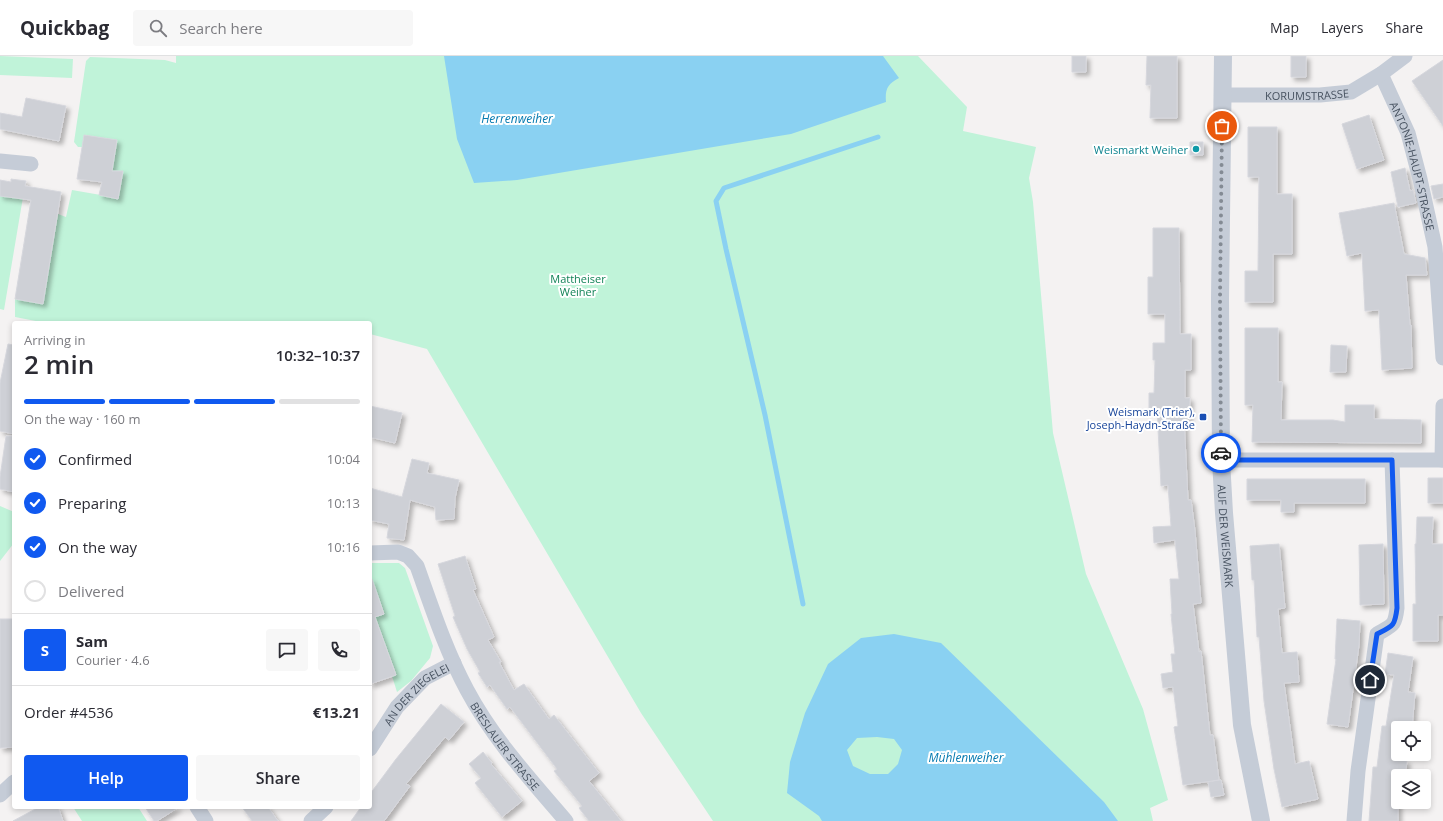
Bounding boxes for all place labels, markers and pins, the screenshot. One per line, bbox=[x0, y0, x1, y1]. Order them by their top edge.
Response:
pin bbox=[1205, 109, 1239, 143]
place label: Weismarkt Weiher bbox=[1094, 142, 1189, 157]
marker: Weismarkt Weiher bbox=[1191, 144, 1201, 154]
place label: Weismark (Trier), Joseph-Haydn-Straße bbox=[1086, 404, 1195, 432]
marker: Weismark (Trier), Joseph-Haydn-Straße bbox=[1198, 412, 1208, 422]
pin bbox=[1353, 663, 1387, 697]

